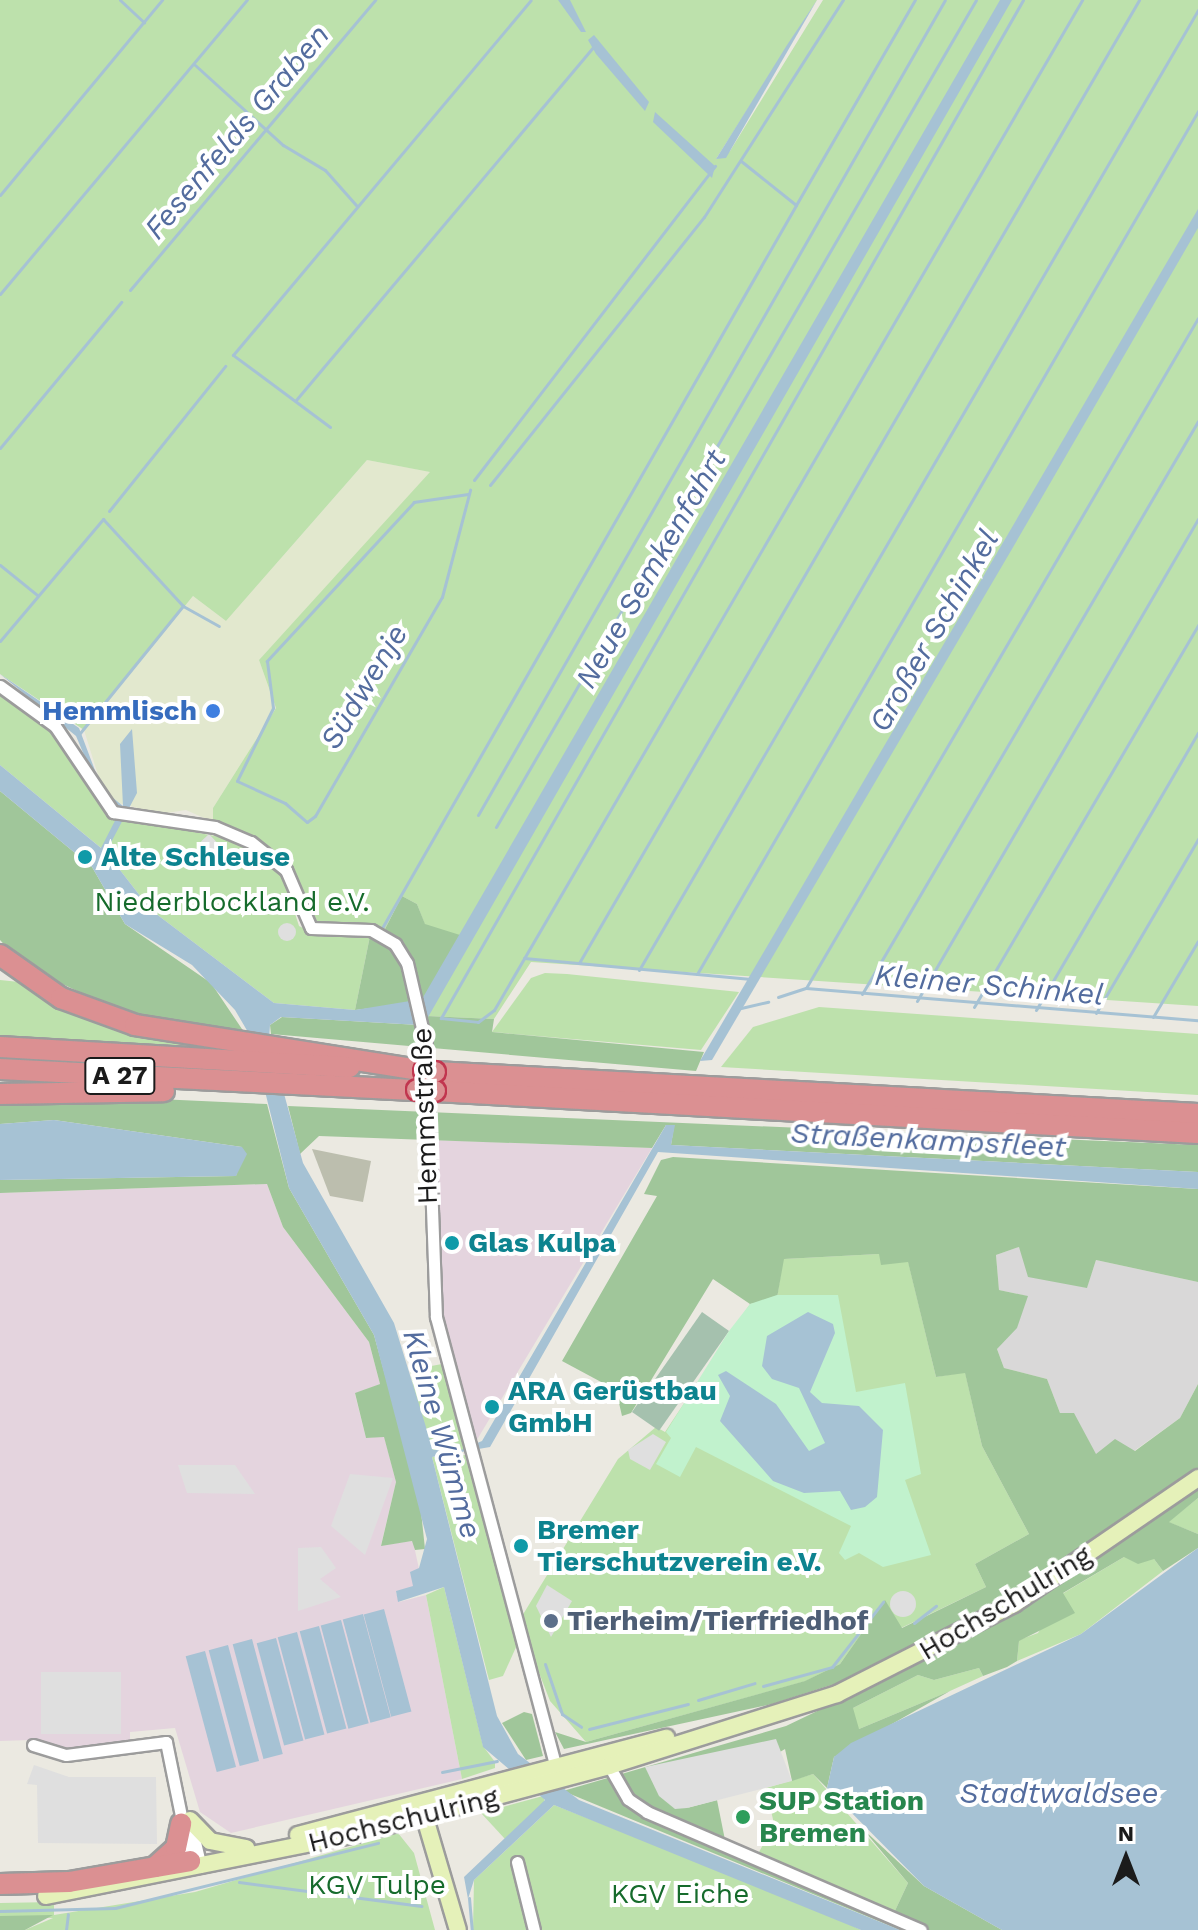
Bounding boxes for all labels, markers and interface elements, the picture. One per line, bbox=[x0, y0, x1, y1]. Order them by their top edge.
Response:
water label: Fesenfelds Graben bbox=[137, 17, 337, 247]
water label: Neue Semkenfahrt bbox=[568, 443, 734, 695]
water label: Großer Schinkel bbox=[861, 523, 1007, 739]
water label: Südwenje bbox=[313, 618, 415, 756]
place label: Hemmlisch bbox=[42, 694, 197, 728]
marker: Hemmlisch bbox=[204, 702, 222, 720]
place label: Alte Schleuse bbox=[101, 840, 290, 874]
marker: Alte Schleuse bbox=[76, 848, 94, 866]
park label: Niederblockland e.V. bbox=[94, 885, 370, 919]
water label: Kleiner Schinkel bbox=[873, 957, 1105, 1013]
street label: Hemmstraße bbox=[405, 1027, 445, 1205]
road number: A 27 bbox=[84, 1054, 156, 1098]
water label: Straßenkampsfleet bbox=[789, 1115, 1067, 1165]
place label: Glas Kulpa bbox=[468, 1226, 616, 1260]
marker: Glas Kulpa bbox=[443, 1234, 461, 1252]
water label: Kleine Wümme bbox=[395, 1325, 489, 1543]
place label: ARA Gerüstbau GmbH bbox=[508, 1374, 718, 1440]
marker: ARA Gerüstbau GmbH bbox=[483, 1398, 501, 1416]
place label: Bremer Tierschutzverein e.V. bbox=[537, 1513, 822, 1579]
marker: Bremer Tierschutzverein e.V. bbox=[512, 1537, 530, 1555]
street label: Hochschulring bbox=[913, 1538, 1097, 1668]
place label: Tierheim/Tierfriedhof bbox=[567, 1604, 868, 1638]
marker: Tierheim/Tierfriedhof bbox=[542, 1612, 560, 1630]
water label: Stadtwaldsee bbox=[959, 1775, 1159, 1811]
street label: Hochschulring bbox=[304, 1780, 502, 1860]
place label: SUP Station Bremen bbox=[759, 1784, 924, 1850]
marker: SUP Station Bremen bbox=[734, 1808, 752, 1826]
north arrow bbox=[1086, 1818, 1166, 1898]
text: N bbox=[1118, 1821, 1134, 1846]
park label: KGV Tulpe bbox=[307, 1868, 447, 1902]
park label: KGV Eiche bbox=[610, 1877, 750, 1911]

